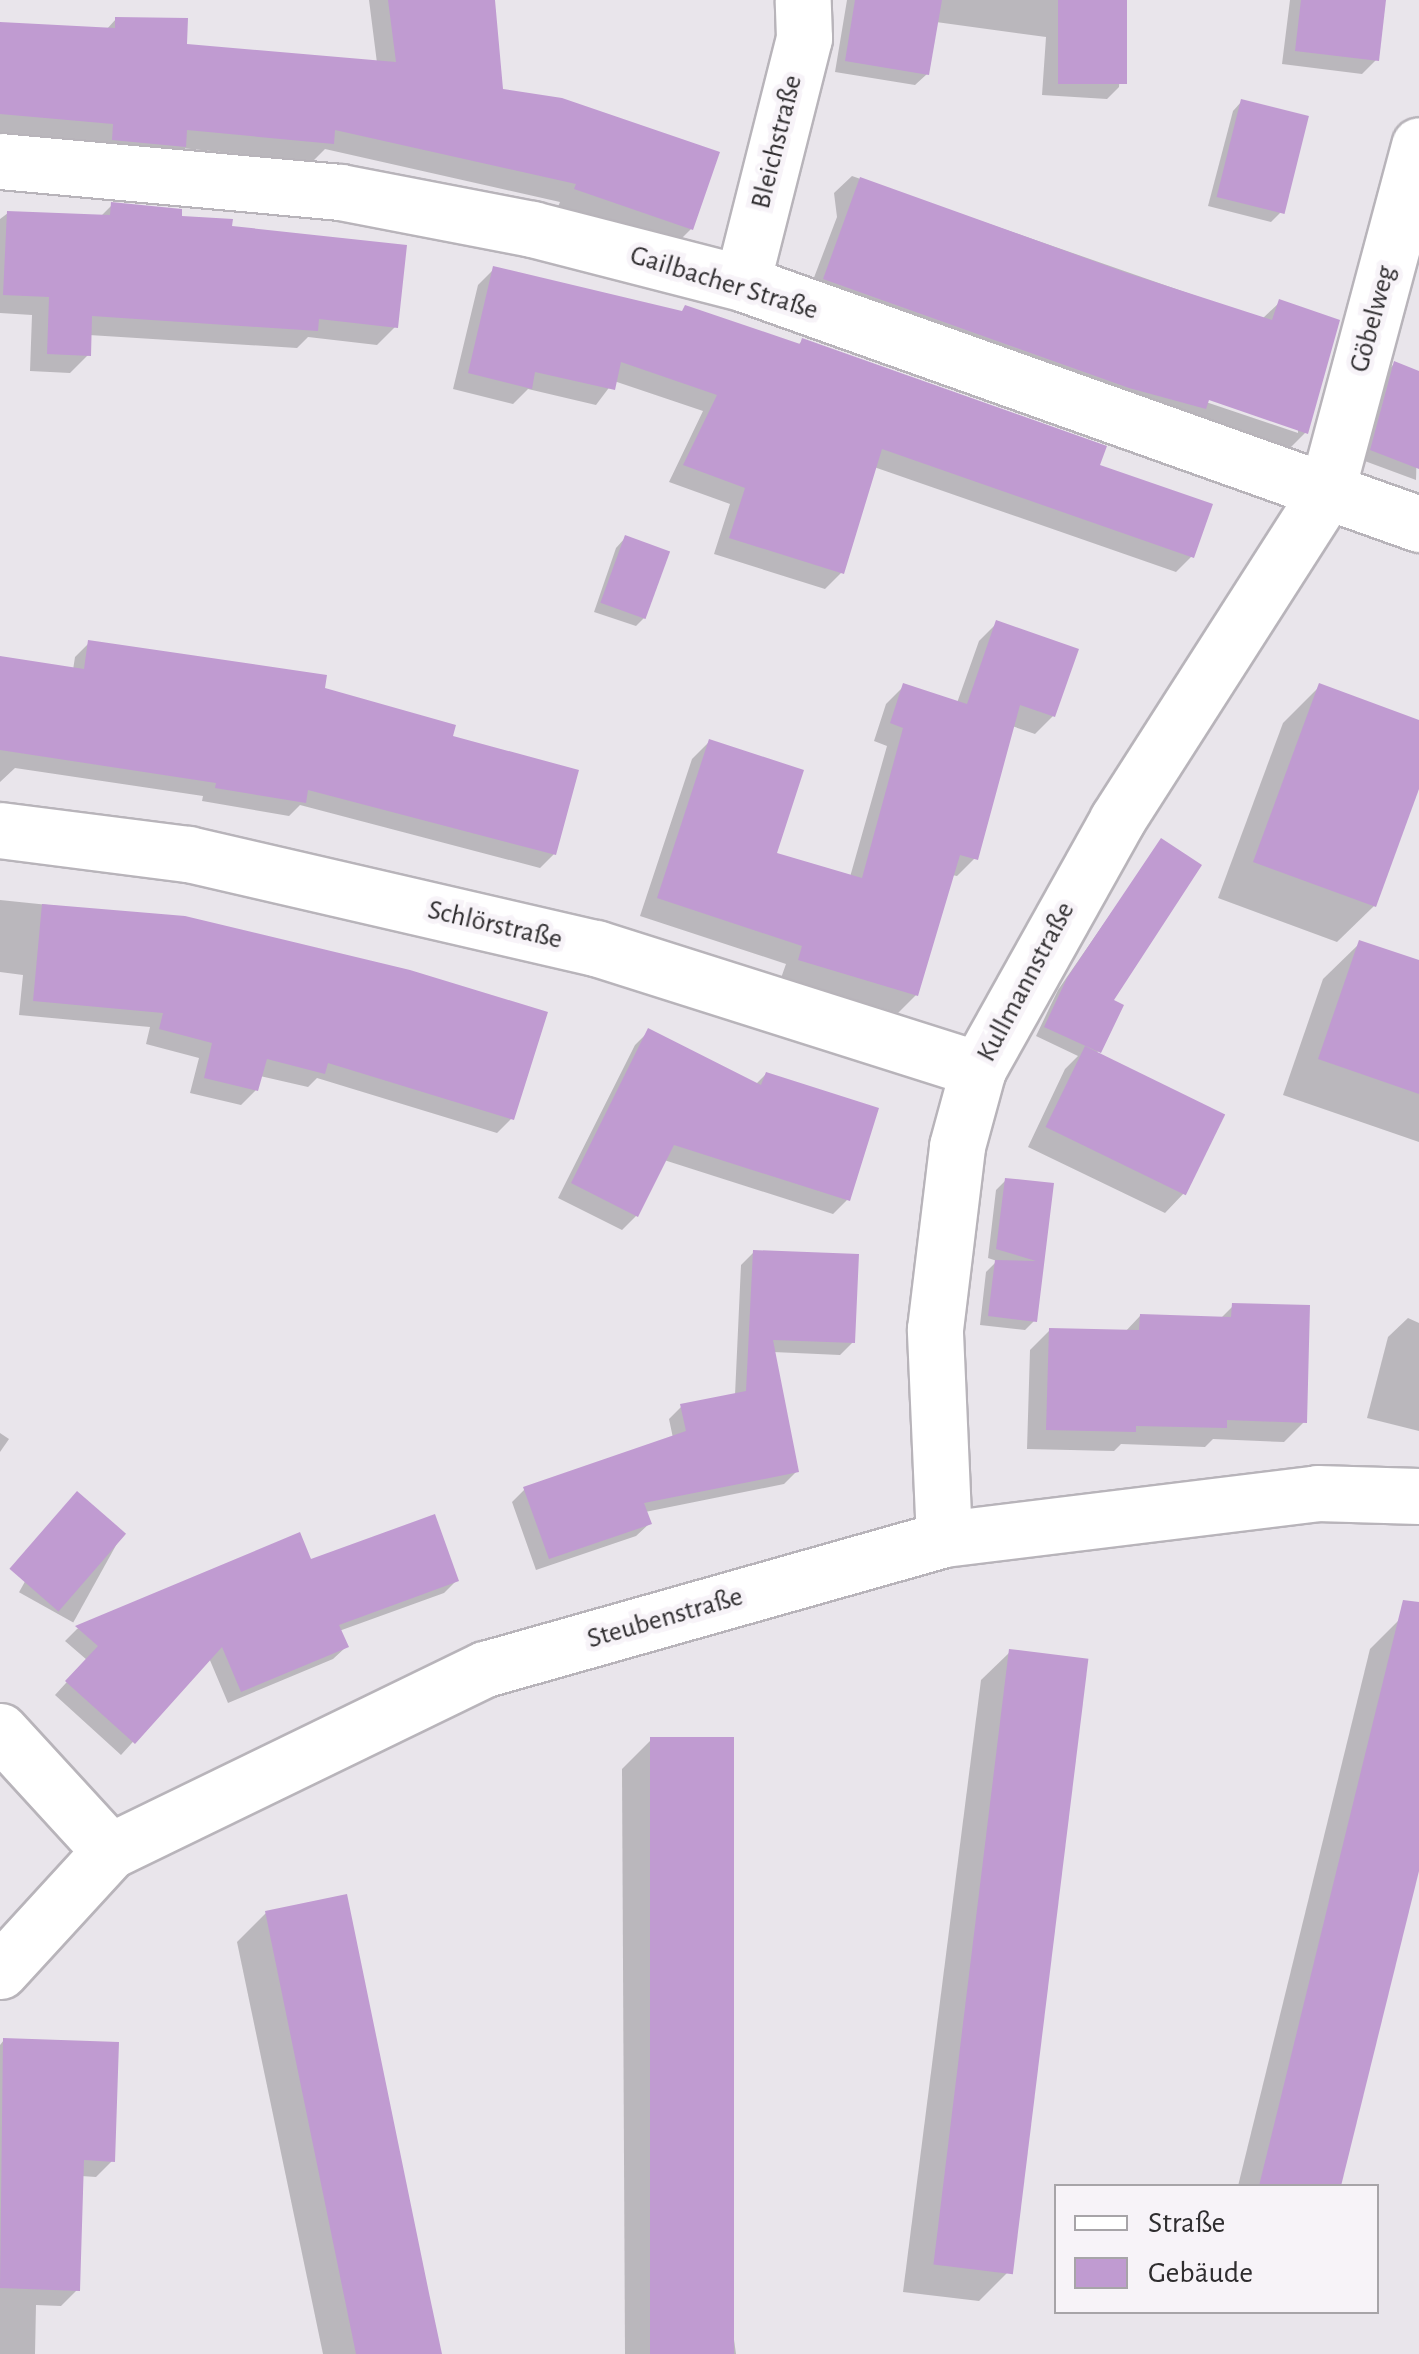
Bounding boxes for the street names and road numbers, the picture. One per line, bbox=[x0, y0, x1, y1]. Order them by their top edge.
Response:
street label: Bleichstraße bbox=[744, 72, 810, 212]
street label: Gailbacher Straße bbox=[626, 238, 822, 328]
street label: Göbelweg bbox=[1343, 262, 1403, 376]
street label: Schlörstraße bbox=[425, 893, 565, 957]
street label: Kullmannstraße bbox=[970, 896, 1082, 1068]
street label: Steubenstraße bbox=[583, 1580, 747, 1656]

